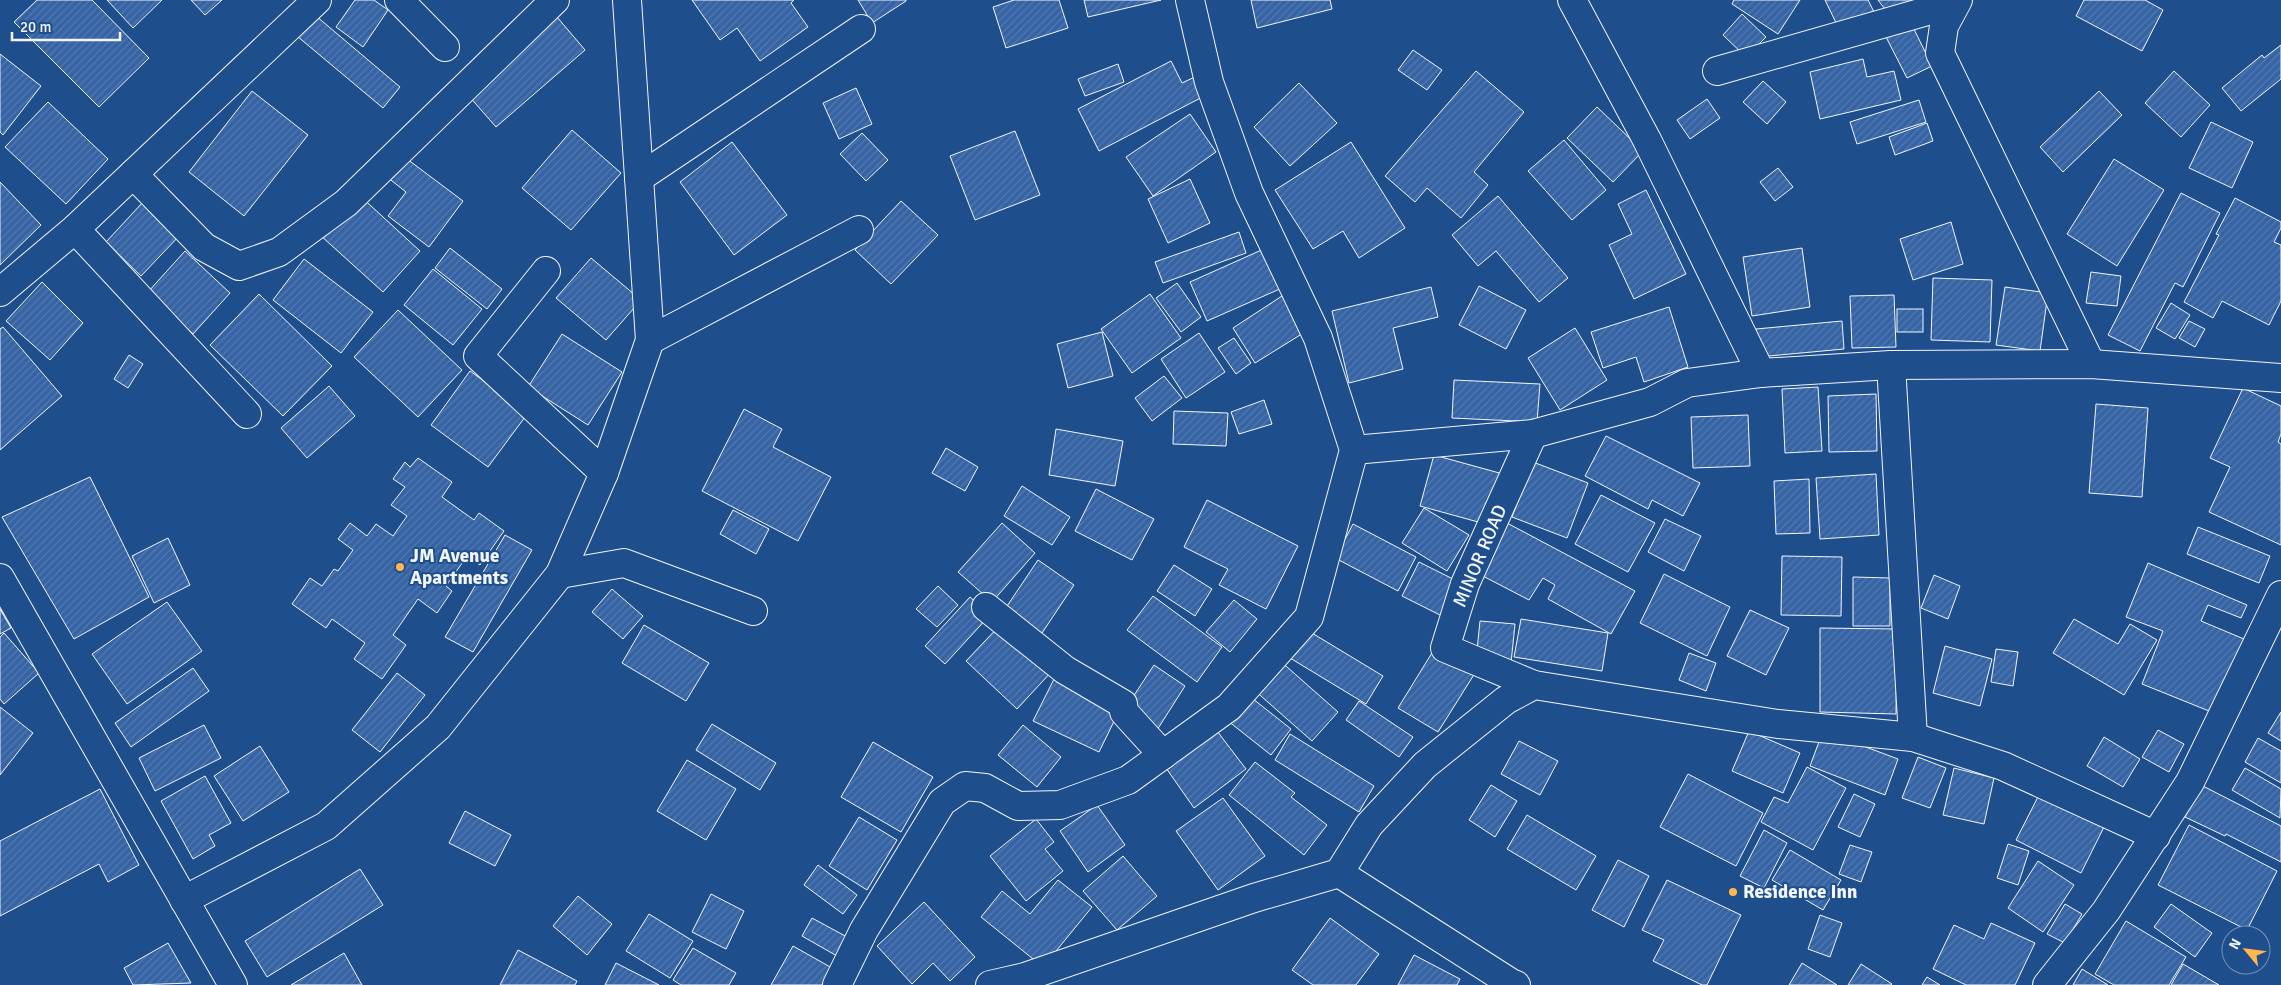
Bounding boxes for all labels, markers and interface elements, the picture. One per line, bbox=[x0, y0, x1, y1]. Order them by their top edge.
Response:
scale bar bbox=[12, 10, 120, 42]
text: 20 m bbox=[20, 18, 51, 36]
street label: MINOR ROAD bbox=[1448, 501, 1512, 611]
place label: JM Avenue Apartments bbox=[410, 544, 508, 590]
marker: JM Avenue Apartments bbox=[394, 561, 406, 573]
place label: Residence Inn bbox=[1743, 880, 1857, 904]
marker: Residence Inn bbox=[1727, 886, 1739, 898]
north arrow bbox=[2221, 925, 2271, 975]
text: N bbox=[2225, 936, 2245, 952]

